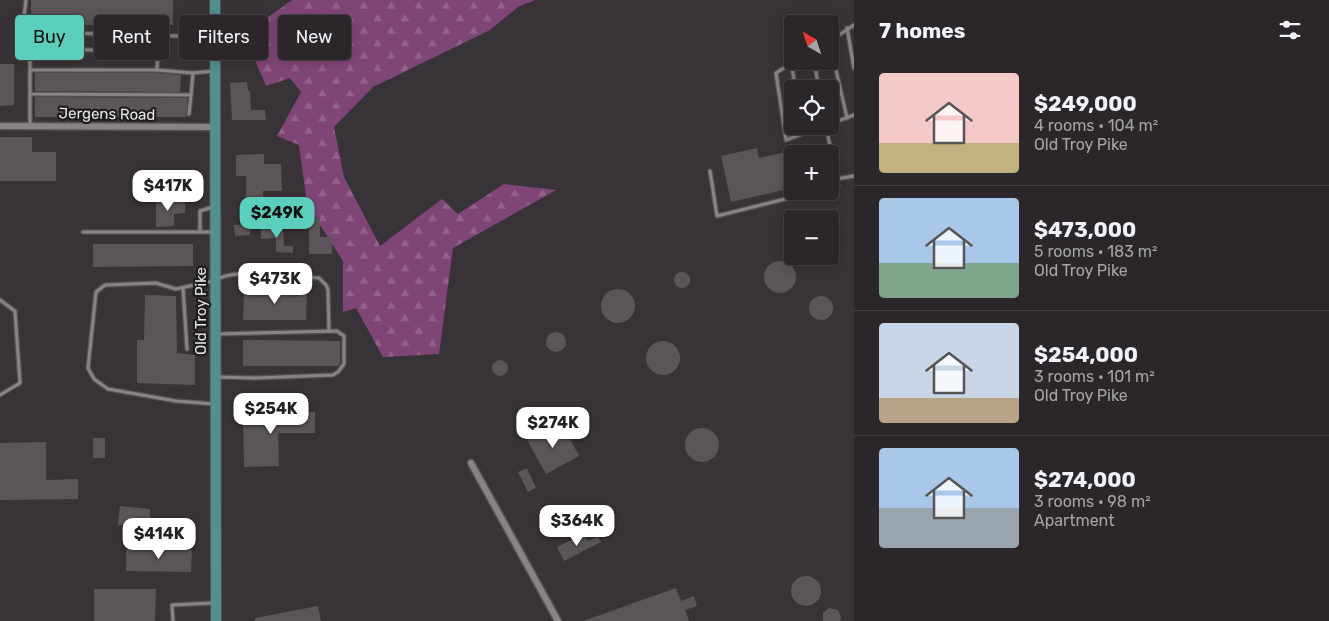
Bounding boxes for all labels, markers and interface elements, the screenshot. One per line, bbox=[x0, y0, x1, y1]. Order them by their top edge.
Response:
chip: Buy bbox=[15, 15, 84, 60]
chip: Rent bbox=[94, 15, 169, 60]
chip: Filters bbox=[179, 15, 268, 60]
chip: New bbox=[278, 15, 351, 60]
north arrow bbox=[784, 15, 839, 70]
map controls bbox=[784, 15, 839, 265]
icon: filters bbox=[1276, 16, 1304, 44]
text: 7 homes bbox=[879, 18, 965, 43]
button: locate bbox=[784, 80, 839, 135]
text: $249,000 bbox=[1034, 91, 1137, 116]
icon: home bbox=[919, 93, 979, 153]
street label: Jergens Road bbox=[58, 104, 156, 124]
text: 4 rooms · 104 m² bbox=[1034, 116, 1158, 135]
text: Old Troy Pike bbox=[1034, 135, 1128, 154]
button: + bbox=[784, 145, 839, 200]
pin: $417K bbox=[133, 170, 203, 212]
text: $417K bbox=[144, 176, 192, 195]
pin: $249K bbox=[242, 196, 312, 239]
text: $249K bbox=[251, 203, 303, 222]
button: − bbox=[784, 210, 839, 265]
text: $473,000 bbox=[1034, 217, 1136, 242]
icon: home bbox=[919, 218, 979, 278]
text: 5 rooms · 183 m² bbox=[1034, 242, 1157, 261]
text: Old Troy Pike bbox=[1034, 261, 1128, 280]
pin: $473K bbox=[240, 262, 310, 305]
street label: Old Troy Pike bbox=[192, 267, 210, 355]
text: $473K bbox=[249, 269, 301, 288]
text: $254,000 bbox=[1034, 342, 1138, 367]
icon: home bbox=[919, 343, 979, 403]
text: 3 rooms · 101 m² bbox=[1034, 367, 1155, 386]
text: Old Troy Pike bbox=[1034, 386, 1128, 405]
pin: $254K bbox=[236, 392, 306, 435]
text: $254K bbox=[245, 399, 297, 418]
pin: $274K bbox=[518, 406, 588, 449]
text: $274K bbox=[527, 413, 579, 432]
text: $274,000 bbox=[1034, 467, 1136, 492]
icon: home bbox=[919, 468, 979, 528]
text: 3 rooms · 98 m² bbox=[1034, 492, 1151, 511]
pin: $364K bbox=[542, 504, 612, 547]
text: $364K bbox=[550, 511, 604, 530]
text: Apartment bbox=[1034, 511, 1114, 530]
pin: $414K bbox=[124, 518, 194, 560]
text: $414K bbox=[134, 524, 184, 543]

